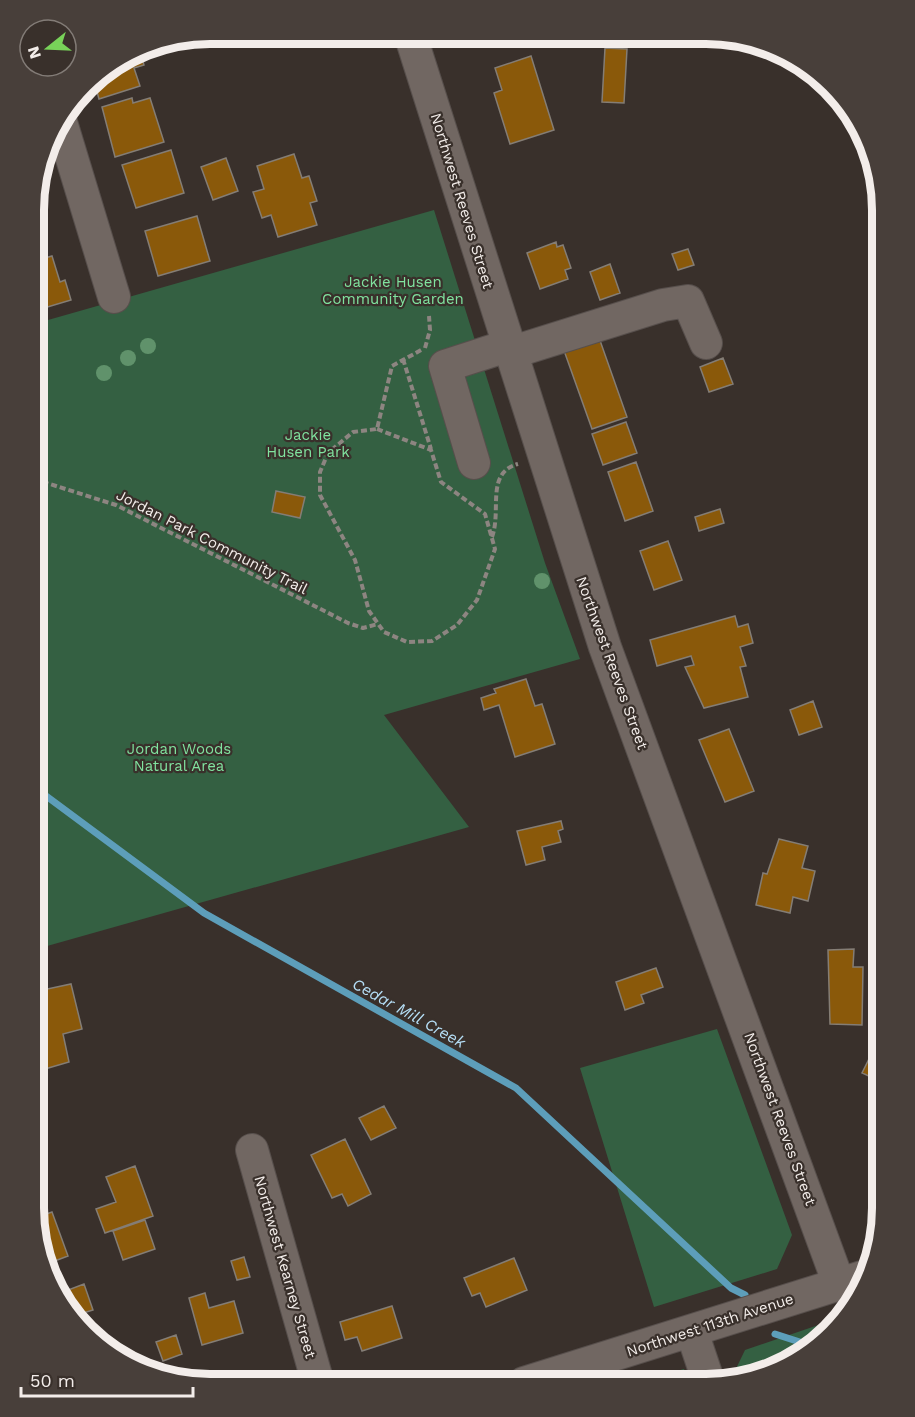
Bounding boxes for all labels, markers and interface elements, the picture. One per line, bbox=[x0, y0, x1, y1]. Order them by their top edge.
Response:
north arrow bbox=[18, 18, 78, 78]
text: N bbox=[23, 44, 45, 61]
street label: Northwest Reeves Street bbox=[427, 111, 498, 292]
park label: Jackie Husen Community Garden bbox=[322, 273, 464, 308]
park label: Jackie Husen Park bbox=[266, 426, 350, 461]
street label: Jordan Park Community Trail bbox=[113, 486, 311, 598]
street label: Northwest Reeves Street bbox=[572, 574, 652, 753]
park label: Jordan Woods Natural Area bbox=[127, 740, 231, 775]
water label: Cedar Mill Creek bbox=[349, 974, 470, 1053]
street label: Northwest Reeves Street bbox=[740, 1030, 820, 1209]
street label: Northwest Kearney Street bbox=[250, 1174, 320, 1361]
street label: Northwest 113th Avenue bbox=[624, 1289, 796, 1361]
scale bar bbox=[21, 1360, 194, 1398]
text: 50 m bbox=[30, 1370, 75, 1391]

